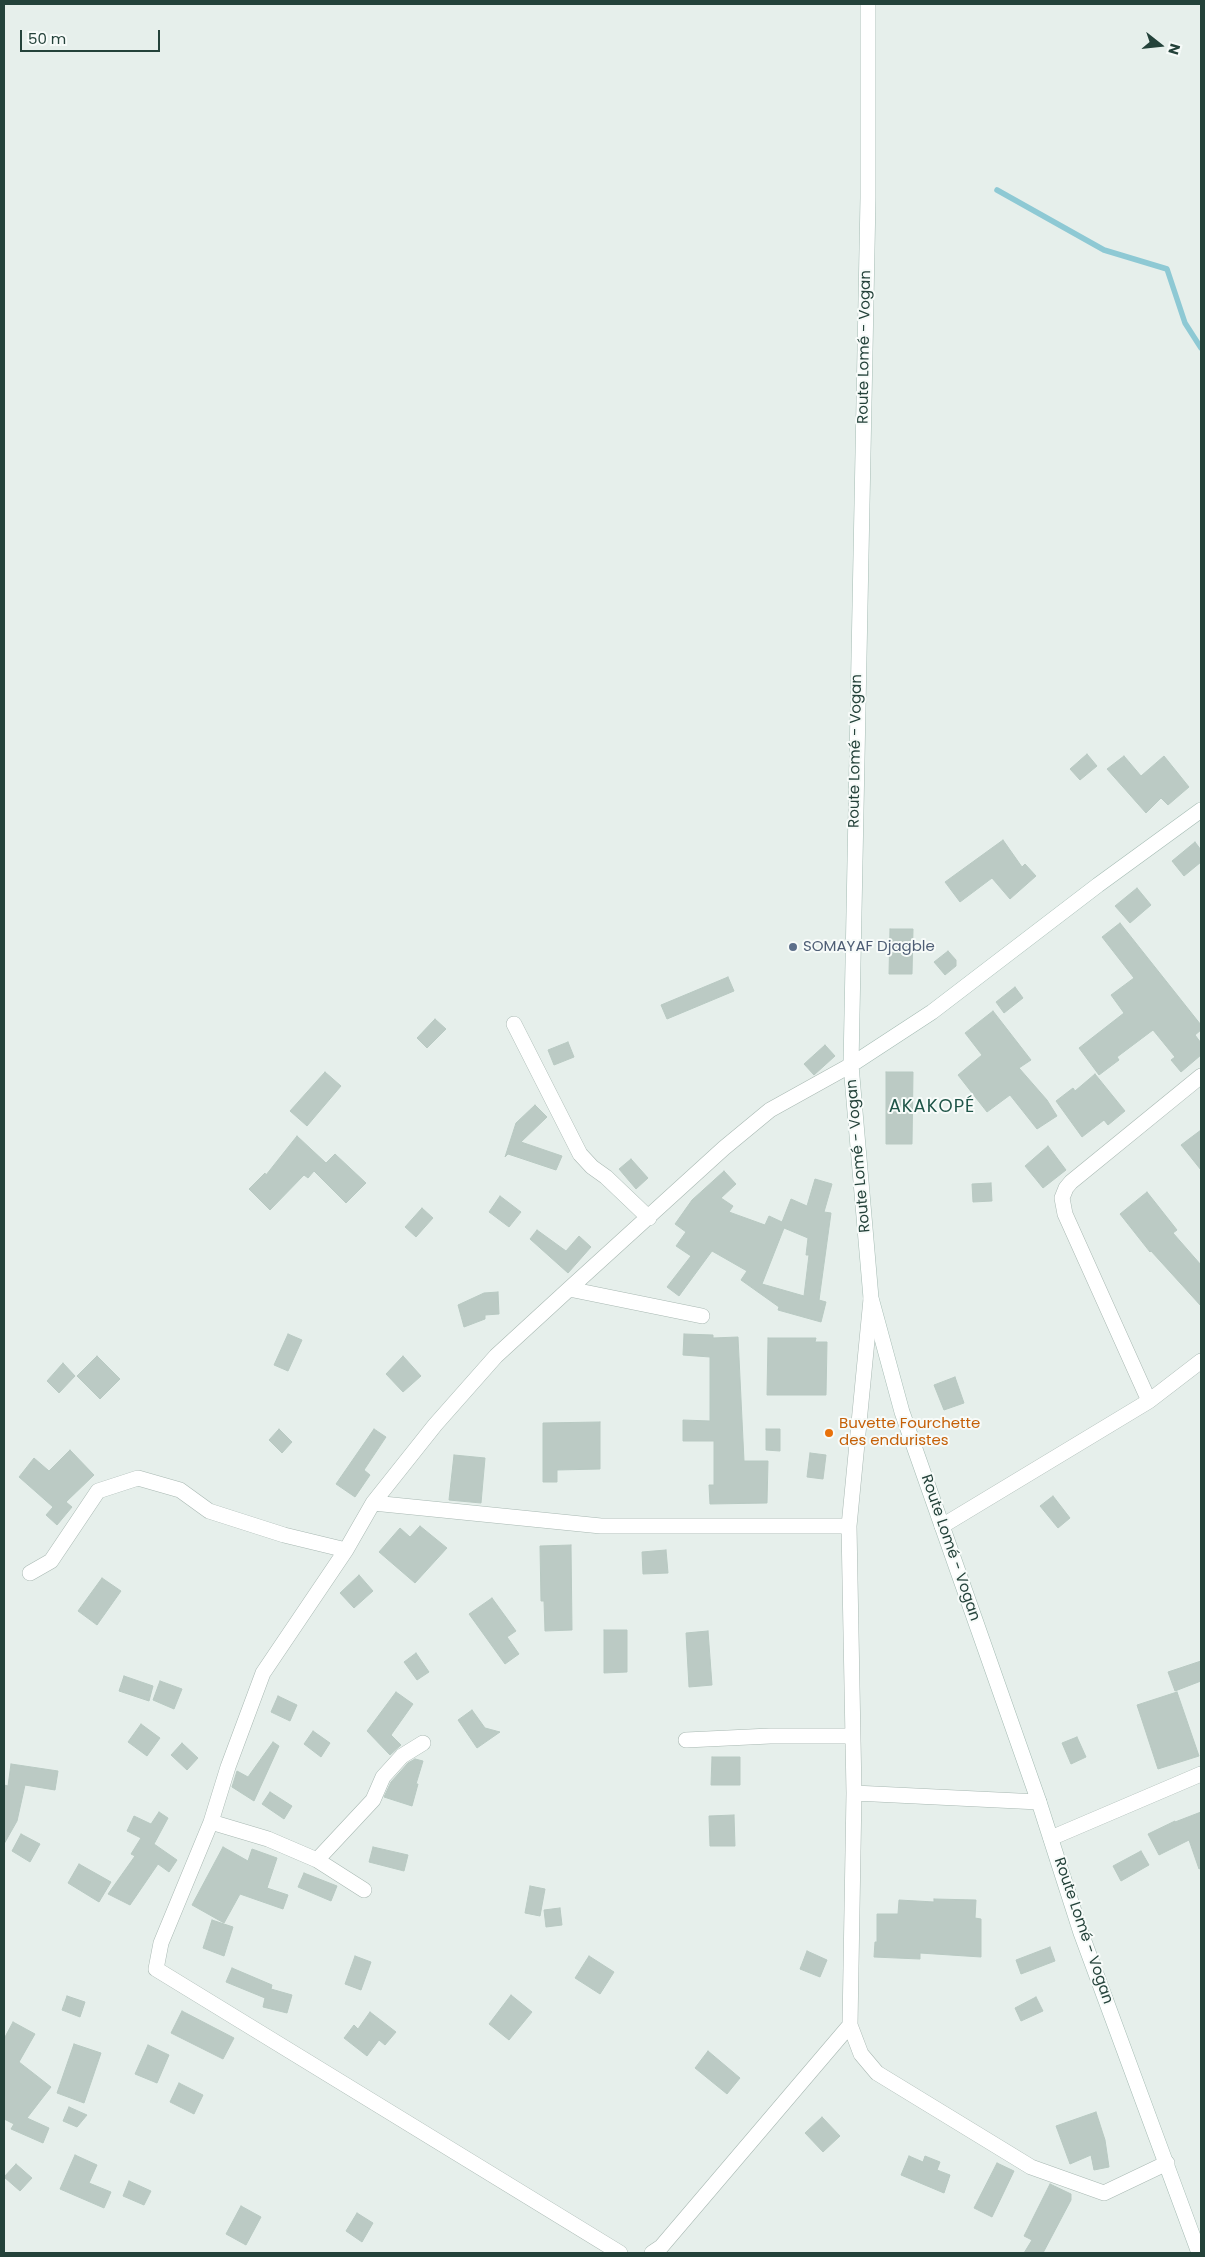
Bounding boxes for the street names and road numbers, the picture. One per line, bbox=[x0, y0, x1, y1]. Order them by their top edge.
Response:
street label: Route Lomé - Vogan bbox=[855, 270, 875, 424]
street label: Route Lomé - Vogan bbox=[846, 674, 866, 828]
street label: Route Lomé - Vogan bbox=[843, 1079, 875, 1233]
street label: Route Lomé - Vogan bbox=[916, 1472, 984, 1624]
street label: Route Lomé - Vogan bbox=[1049, 1855, 1117, 2007]

